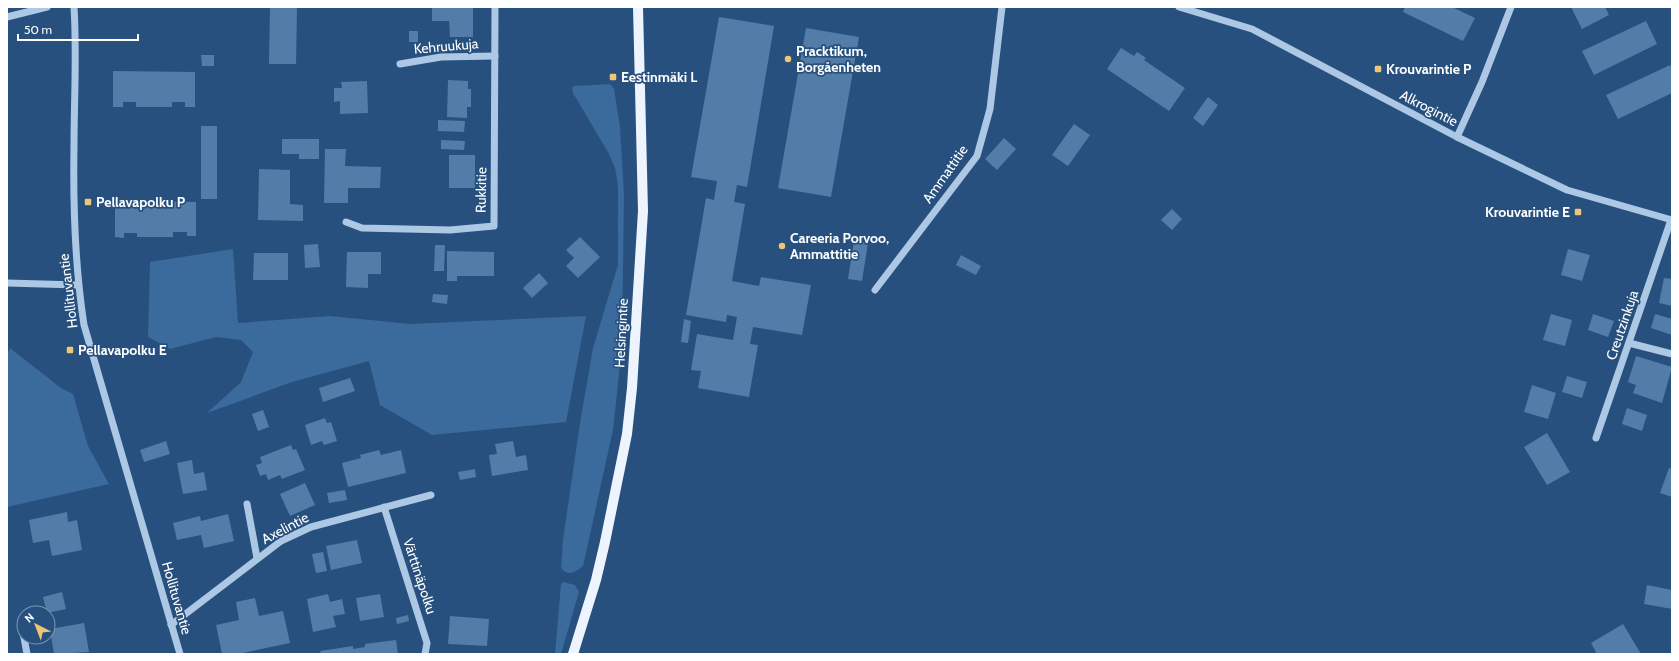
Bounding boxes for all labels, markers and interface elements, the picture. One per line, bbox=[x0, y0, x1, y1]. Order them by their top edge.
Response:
scale bar bbox=[18, 16, 138, 42]
text: 50 m bbox=[24, 22, 52, 37]
street label: Kehruukuja bbox=[413, 34, 479, 58]
place label: Pracktikum, Borgåenheten bbox=[796, 42, 881, 76]
marker: Pracktikum, Borgåenheten bbox=[783, 54, 793, 64]
place label: Krouvarintie P bbox=[1386, 60, 1472, 78]
marker: Krouvarintie P bbox=[1373, 64, 1383, 74]
place label: Eestinmäki L bbox=[621, 68, 697, 86]
marker: Eestinmäki L bbox=[608, 72, 618, 82]
street label: Alkrogintie bbox=[1397, 86, 1461, 130]
street label: Ammattitie bbox=[918, 141, 972, 207]
street label: Rukkitie bbox=[472, 167, 490, 213]
place label: Pellavapolku P bbox=[96, 193, 186, 211]
marker: Pellavapolku P bbox=[83, 197, 93, 207]
place label: Krouvarintie E bbox=[1485, 203, 1570, 221]
marker: Krouvarintie E bbox=[1573, 207, 1583, 217]
place label: Careeria Porvoo, Ammattitie bbox=[790, 229, 889, 263]
marker: Careeria Porvoo, Ammattitie bbox=[777, 241, 787, 251]
street label: Hollituvantie bbox=[54, 253, 82, 329]
street label: Creutzinkuja bbox=[1602, 287, 1642, 362]
street label: Helsingintie bbox=[610, 298, 632, 368]
place label: Pellavapolku E bbox=[78, 341, 167, 359]
marker: Pellavapolku E bbox=[65, 345, 75, 355]
street label: Axelintie bbox=[258, 508, 312, 548]
street label: Värttinäpolku bbox=[399, 536, 441, 616]
street label: Hollituvantie bbox=[158, 559, 196, 637]
north arrow bbox=[16, 605, 56, 645]
text: N bbox=[22, 610, 37, 625]

